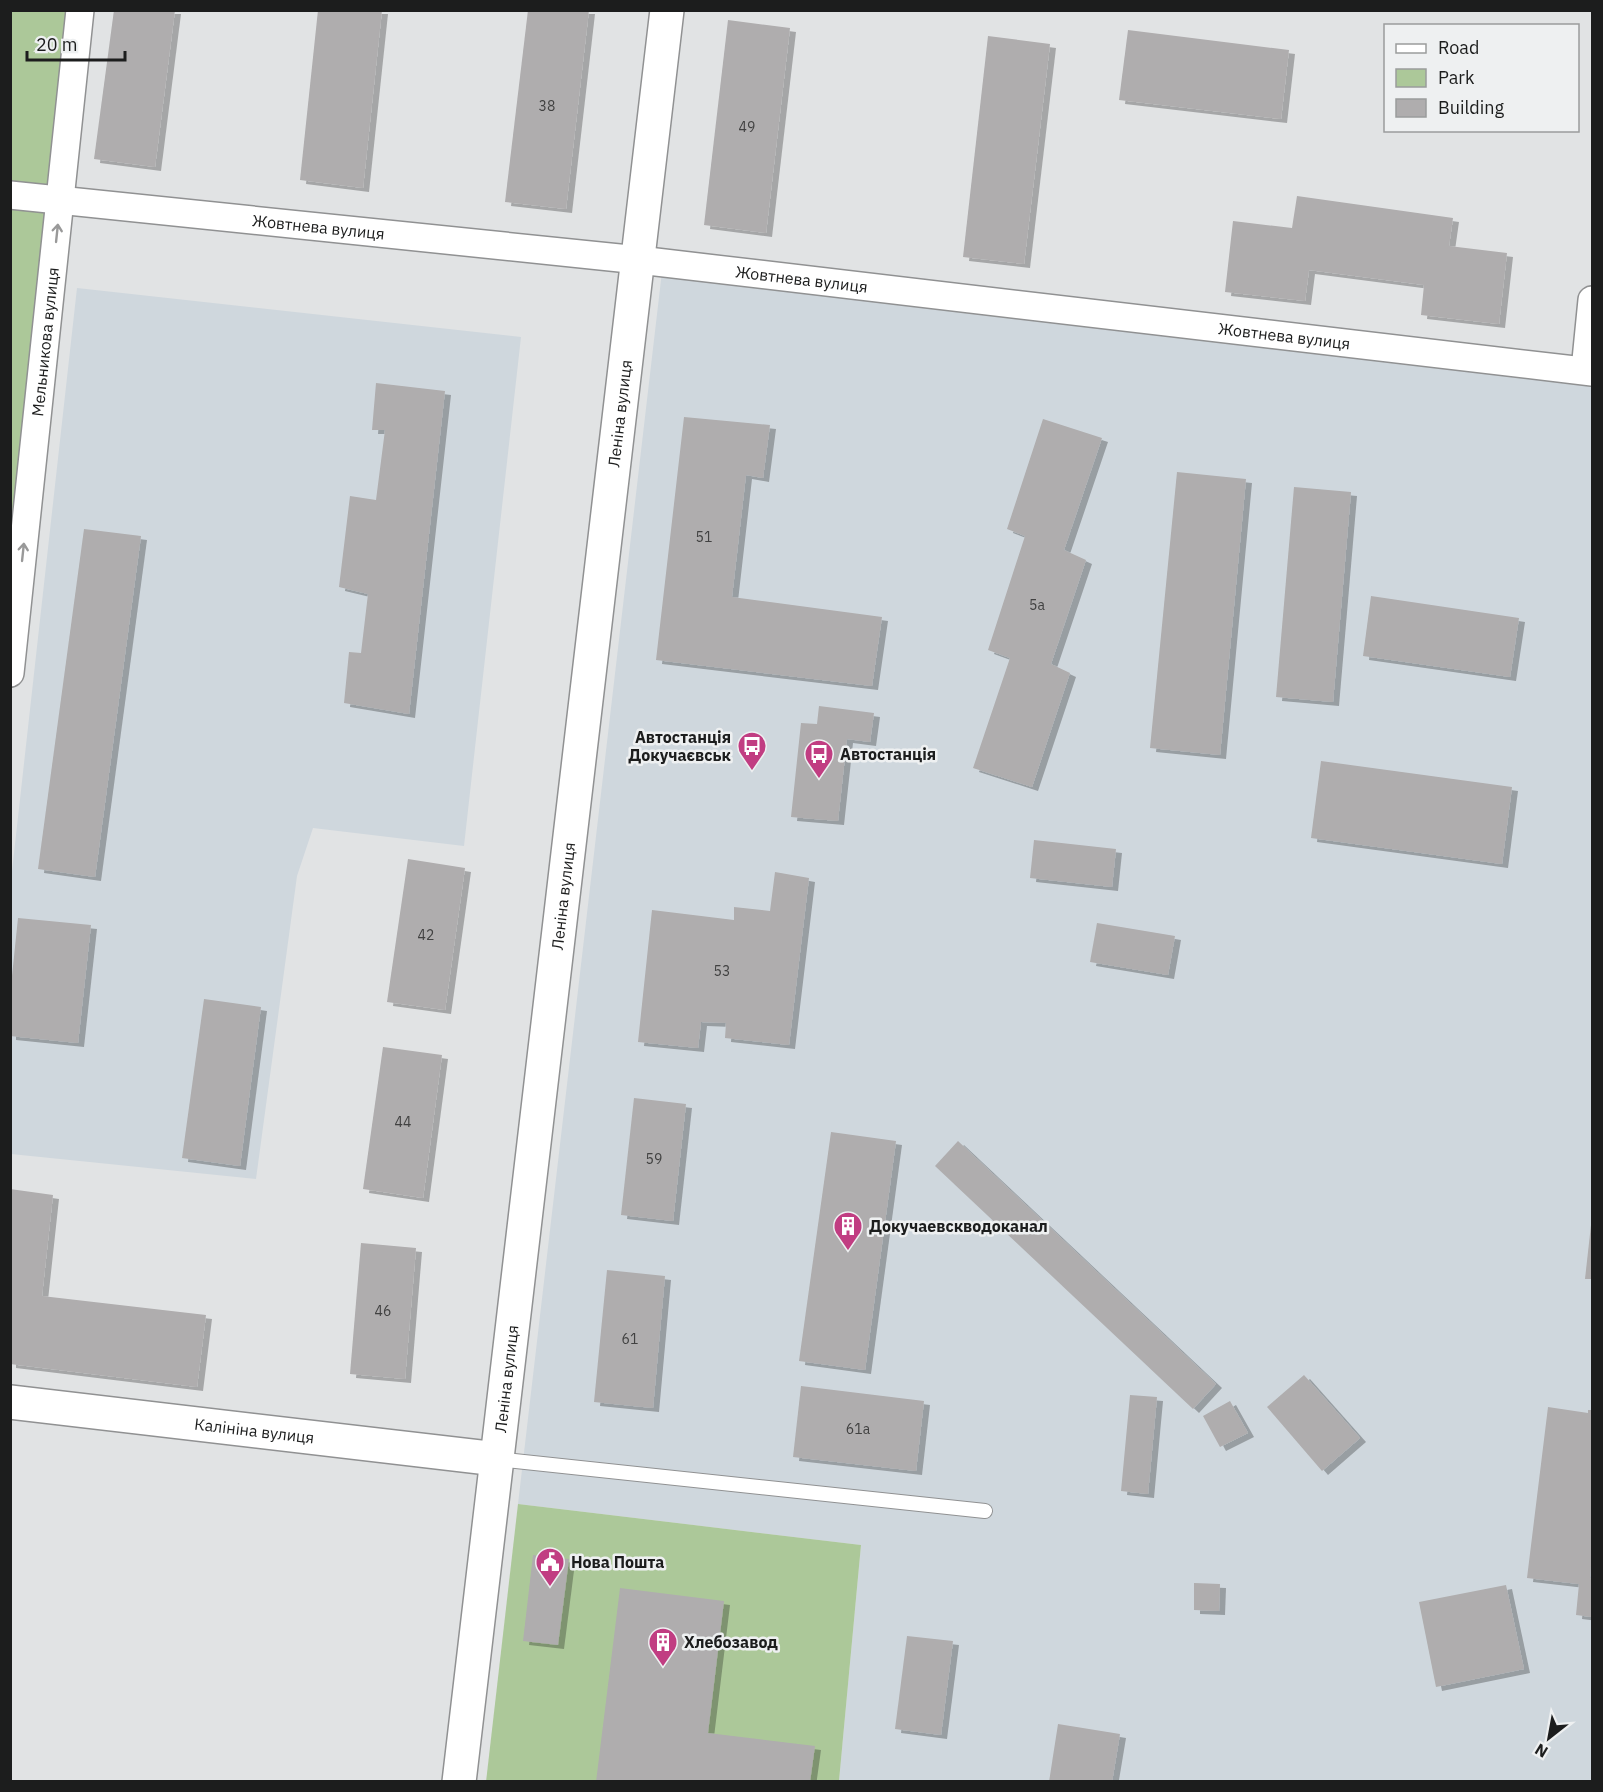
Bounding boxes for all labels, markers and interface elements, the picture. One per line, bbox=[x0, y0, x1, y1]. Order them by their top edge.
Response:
scale bar bbox=[27, 24, 124, 62]
legend bbox=[1384, 24, 1579, 132]
text: 20 m bbox=[36, 33, 78, 56]
text: Road bbox=[1438, 36, 1479, 59]
text: Park bbox=[1438, 66, 1475, 89]
text: Building bbox=[1438, 96, 1505, 119]
house number: 38 bbox=[539, 97, 555, 115]
house number: 49 bbox=[739, 118, 755, 136]
street label: Жовтнева вулиця bbox=[251, 210, 386, 244]
one-way arrow bbox=[52, 223, 63, 243]
street label: Жовтнева вулиця bbox=[734, 261, 869, 297]
street label: Мельникова вулиця bbox=[27, 266, 63, 417]
street label: Жовтнева вулиця bbox=[1217, 318, 1351, 354]
street label: Леніна вулиця bbox=[603, 359, 636, 468]
house number: 51 bbox=[696, 528, 712, 546]
one-way arrow bbox=[18, 542, 29, 562]
house number: 5а bbox=[1029, 596, 1045, 614]
place label: Автостанція Докучаєвськ bbox=[628, 727, 731, 765]
bus stop icon: Автостанція Докучаєвськ bbox=[736, 730, 768, 772]
bus stop icon: Автостанція bbox=[803, 738, 835, 780]
place label: Автостанція bbox=[840, 744, 936, 764]
street label: Леніна вулиця bbox=[547, 841, 579, 951]
house number: 42 bbox=[418, 926, 434, 944]
house number: 53 bbox=[714, 962, 730, 980]
house number: 44 bbox=[395, 1113, 411, 1131]
house number: 59 bbox=[646, 1150, 662, 1168]
building icon: Докучаевскводоканал bbox=[832, 1210, 864, 1252]
place label: Докучаевскводоканал bbox=[869, 1216, 1048, 1236]
house number: 46 bbox=[375, 1302, 391, 1320]
street label: Леніна вулиця bbox=[490, 1324, 523, 1434]
house number: 61 bbox=[622, 1330, 638, 1348]
street label: Калініна вулиця bbox=[193, 1414, 315, 1448]
house number: 61а bbox=[846, 1420, 871, 1438]
public building icon: Нова Пошта bbox=[534, 1546, 566, 1588]
place label: Нова Пошта bbox=[571, 1552, 664, 1572]
building icon: Хлебозавод bbox=[647, 1626, 679, 1668]
place label: Хлебозавод bbox=[684, 1632, 778, 1652]
north arrow bbox=[1519, 1708, 1579, 1768]
text: N bbox=[1531, 1739, 1551, 1762]

